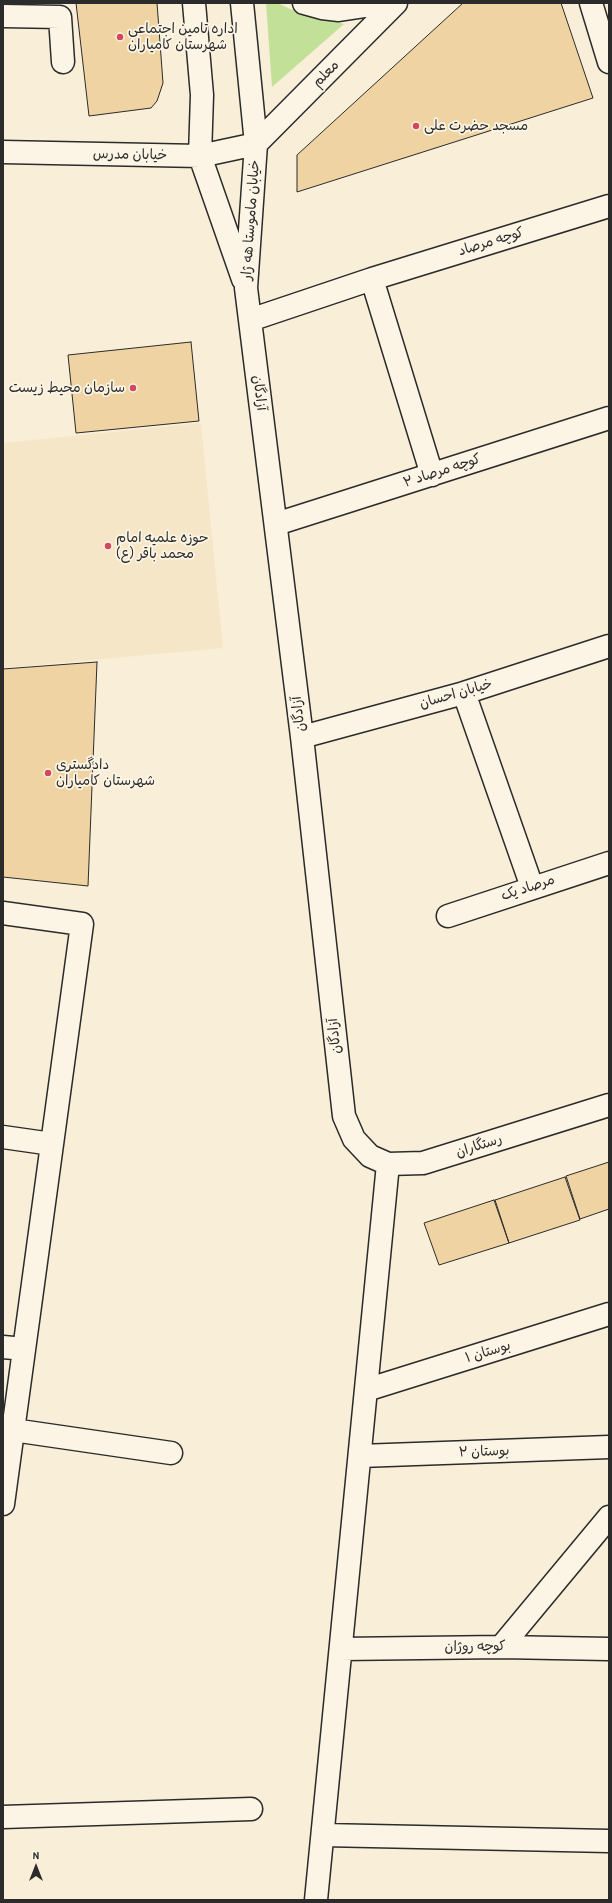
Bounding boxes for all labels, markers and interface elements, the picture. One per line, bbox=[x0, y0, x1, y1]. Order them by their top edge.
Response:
place label: اداره تامین اجتماعی شهرستان کامیاران bbox=[128, 21, 238, 54]
marker: اداره تامین اجتماعی شهرستان کامیاران bbox=[115, 32, 125, 42]
street label: معلم bbox=[309, 57, 343, 91]
place label: مسجد حضرت علی bbox=[424, 118, 528, 134]
marker: مسجد حضرت علی bbox=[411, 121, 421, 131]
street label: خیابان مدرس bbox=[93, 146, 167, 164]
street label: خیابان ماموستا هه ژار bbox=[238, 159, 264, 281]
street label: کوچه مرصاد bbox=[456, 224, 526, 260]
street label: آزادگان bbox=[248, 374, 270, 412]
place label: سازمان محیط زیست bbox=[9, 380, 125, 396]
marker: سازمان محیط زیست bbox=[128, 383, 138, 393]
street label: کوچه مرصاد ۲ bbox=[401, 451, 483, 491]
place label: حوزه علمیه امام محمد باقر (ع) bbox=[116, 530, 209, 562]
marker: حوزه علمیه امام محمد باقر (ع) bbox=[103, 541, 113, 551]
street label: خیابان احسان bbox=[418, 676, 494, 712]
street label: آزادگان bbox=[288, 695, 310, 733]
place label: دادگستری شهرستان کامیاران bbox=[56, 757, 155, 790]
marker: دادگستری شهرستان کامیاران bbox=[43, 768, 53, 778]
street label: مرصاد یک bbox=[499, 871, 557, 905]
street label: آزادگان bbox=[325, 1017, 345, 1055]
street label: رستگاران bbox=[454, 1131, 504, 1161]
street label: بوستان ۱ bbox=[463, 1337, 513, 1367]
street label: بوستان ۲ bbox=[458, 1443, 510, 1461]
street label: کوچه روژان bbox=[444, 1638, 506, 1656]
north arrow bbox=[16, 1847, 56, 1887]
text: N bbox=[33, 1848, 39, 1862]

